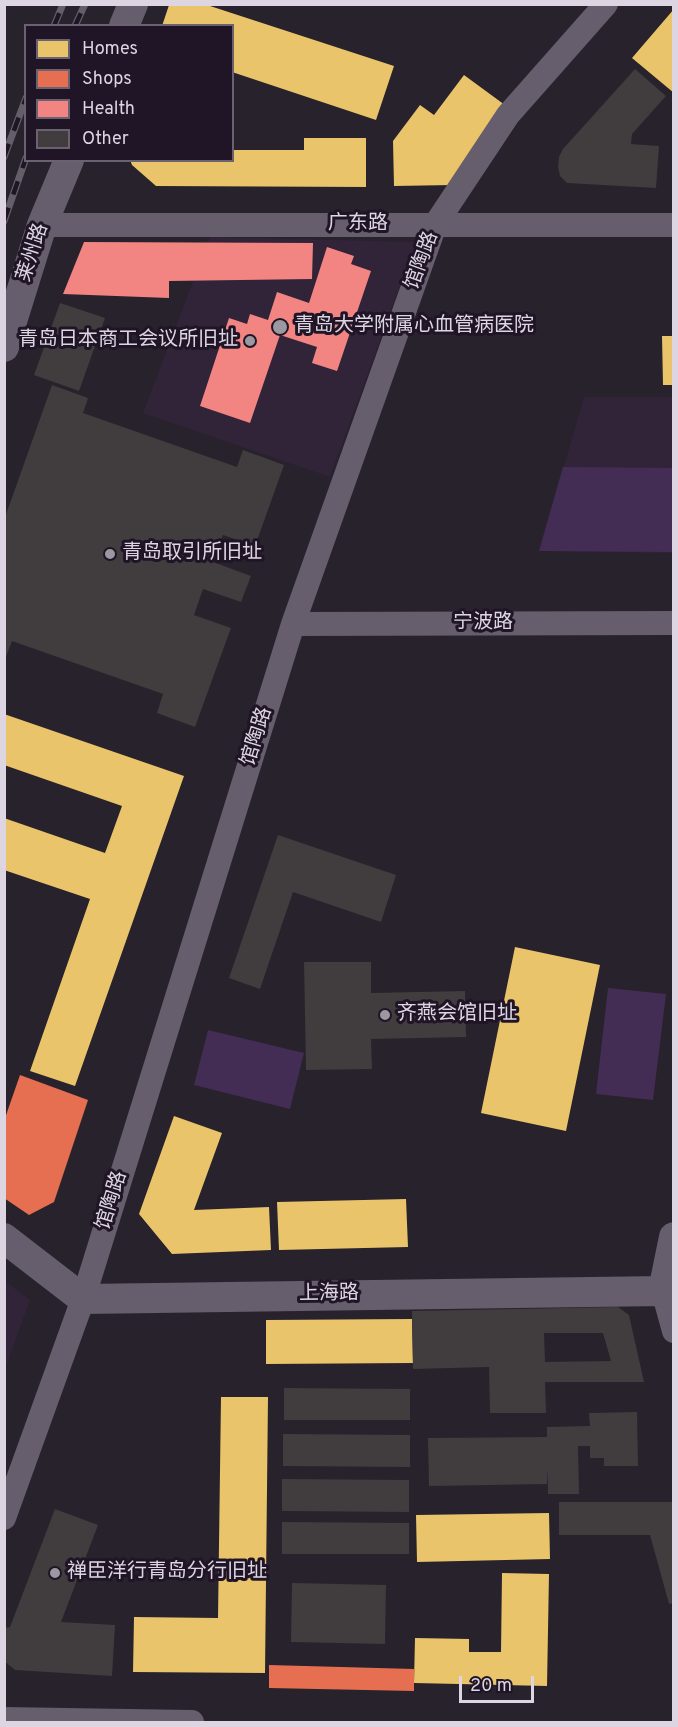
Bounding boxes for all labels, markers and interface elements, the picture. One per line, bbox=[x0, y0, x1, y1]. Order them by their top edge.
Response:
legend bbox=[24, 24, 234, 162]
text: Homes bbox=[82, 38, 138, 61]
text: Shops bbox=[82, 68, 132, 91]
text: Health bbox=[82, 98, 135, 121]
text: Other bbox=[82, 128, 129, 151]
street label: 广东路 bbox=[328, 213, 388, 237]
street label: 莱州路 bbox=[13, 221, 55, 285]
street label: 馆陶路 bbox=[401, 229, 445, 293]
place label: 青岛大学附属心血管病医院 bbox=[294, 315, 534, 339]
marker: 青岛大学附属心血管病医院 bbox=[271, 318, 289, 336]
place label: 青岛日本商工会议所旧址 bbox=[18, 329, 238, 353]
marker: 青岛日本商工会议所旧址 bbox=[243, 334, 257, 348]
place label: 青岛取引所旧址 bbox=[122, 542, 262, 566]
marker: 青岛取引所旧址 bbox=[103, 547, 117, 561]
street label: 宁波路 bbox=[453, 612, 513, 636]
street label: 馆陶路 bbox=[238, 705, 278, 769]
place label: 齐燕会馆旧址 bbox=[397, 1003, 517, 1027]
marker: 齐燕会馆旧址 bbox=[378, 1008, 392, 1022]
street label: 馆陶路 bbox=[93, 1169, 133, 1233]
street label: 上海路 bbox=[299, 1282, 359, 1308]
place label: 禅臣洋行青岛分行旧址 bbox=[67, 1561, 267, 1585]
marker: 禅臣洋行青岛分行旧址 bbox=[48, 1566, 62, 1580]
scale bar bbox=[462, 1664, 537, 1702]
text: 20 m bbox=[470, 1675, 512, 1698]

